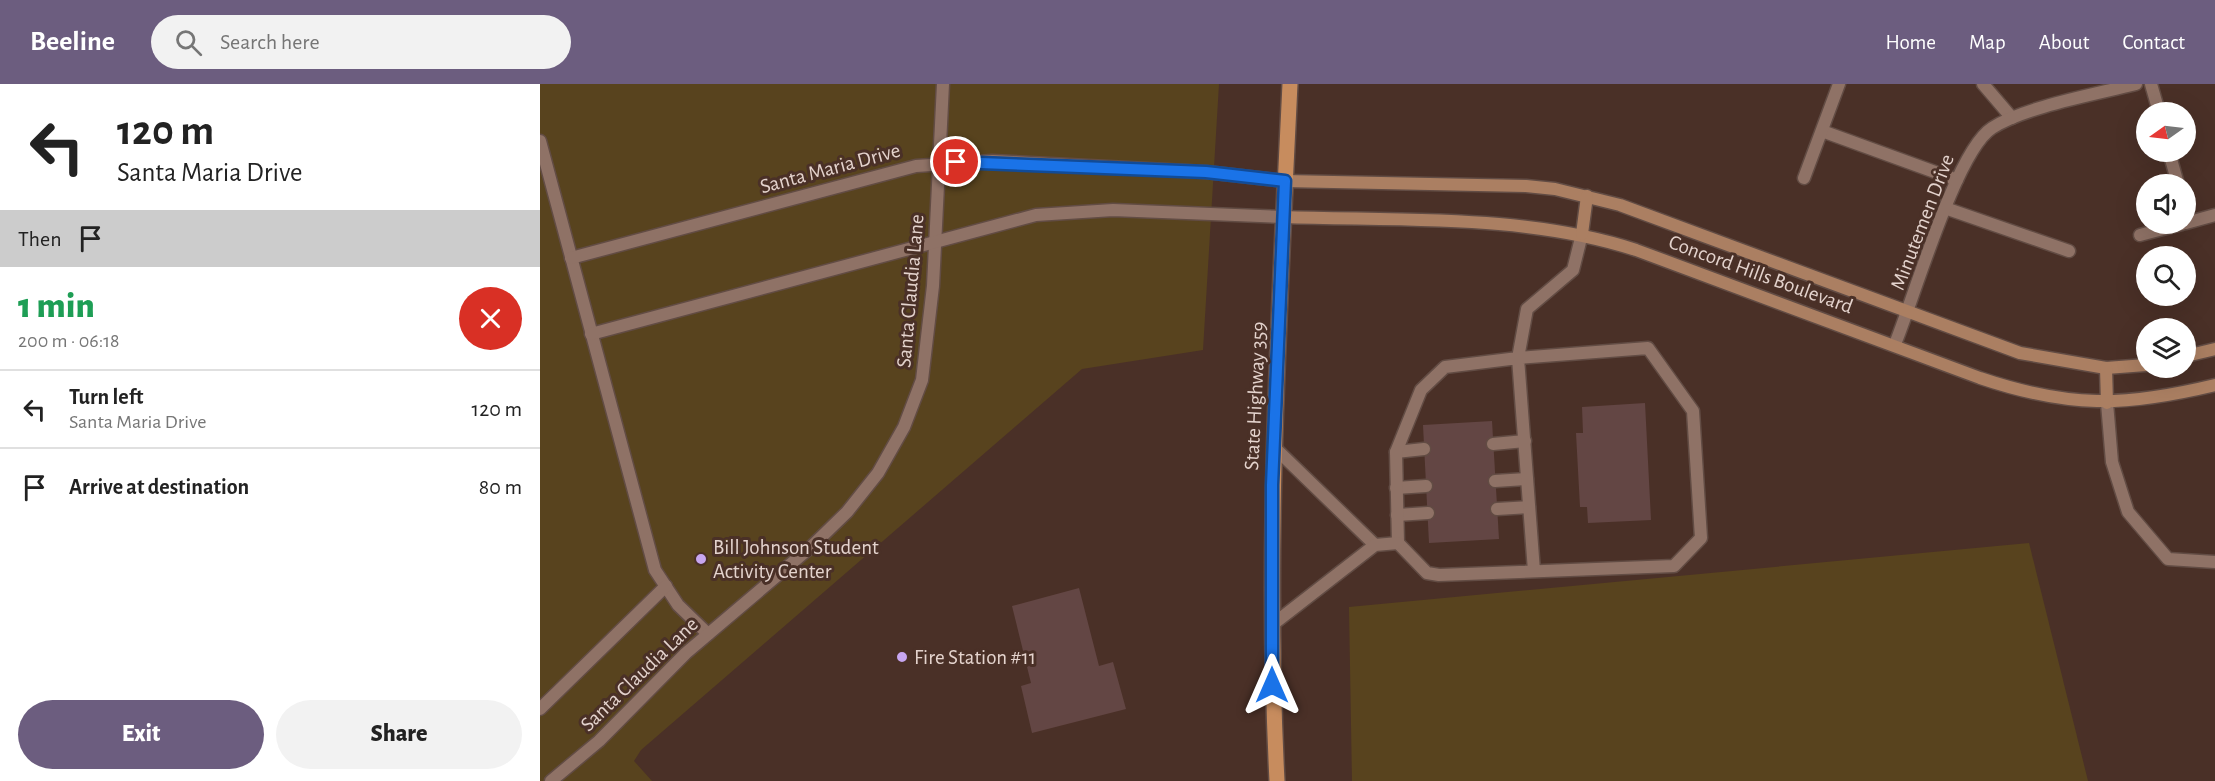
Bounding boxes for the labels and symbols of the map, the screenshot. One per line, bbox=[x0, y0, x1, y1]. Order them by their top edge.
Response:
north arrow bbox=[2136, 102, 2196, 162]
pin bbox=[930, 136, 981, 187]
street label: Santa Maria Drive bbox=[758, 140, 903, 197]
street label: Minutemen Drive bbox=[1887, 151, 1958, 293]
street label: Santa Claudia Lane bbox=[893, 213, 928, 369]
street label: Concord Hills Boulevard bbox=[1666, 231, 1856, 318]
street label: State Highway 359 bbox=[1241, 321, 1270, 471]
place label: Bill Johnson Student Activity Center bbox=[713, 537, 879, 582]
marker: Bill Johnson Student Activity Center bbox=[694, 552, 708, 566]
street label: Santa Claudia Lane bbox=[577, 613, 702, 735]
place label: Fire Station #11 bbox=[914, 647, 1036, 668]
marker: Fire Station #11 bbox=[895, 650, 909, 664]
position arrow bbox=[1240, 653, 1304, 717]

